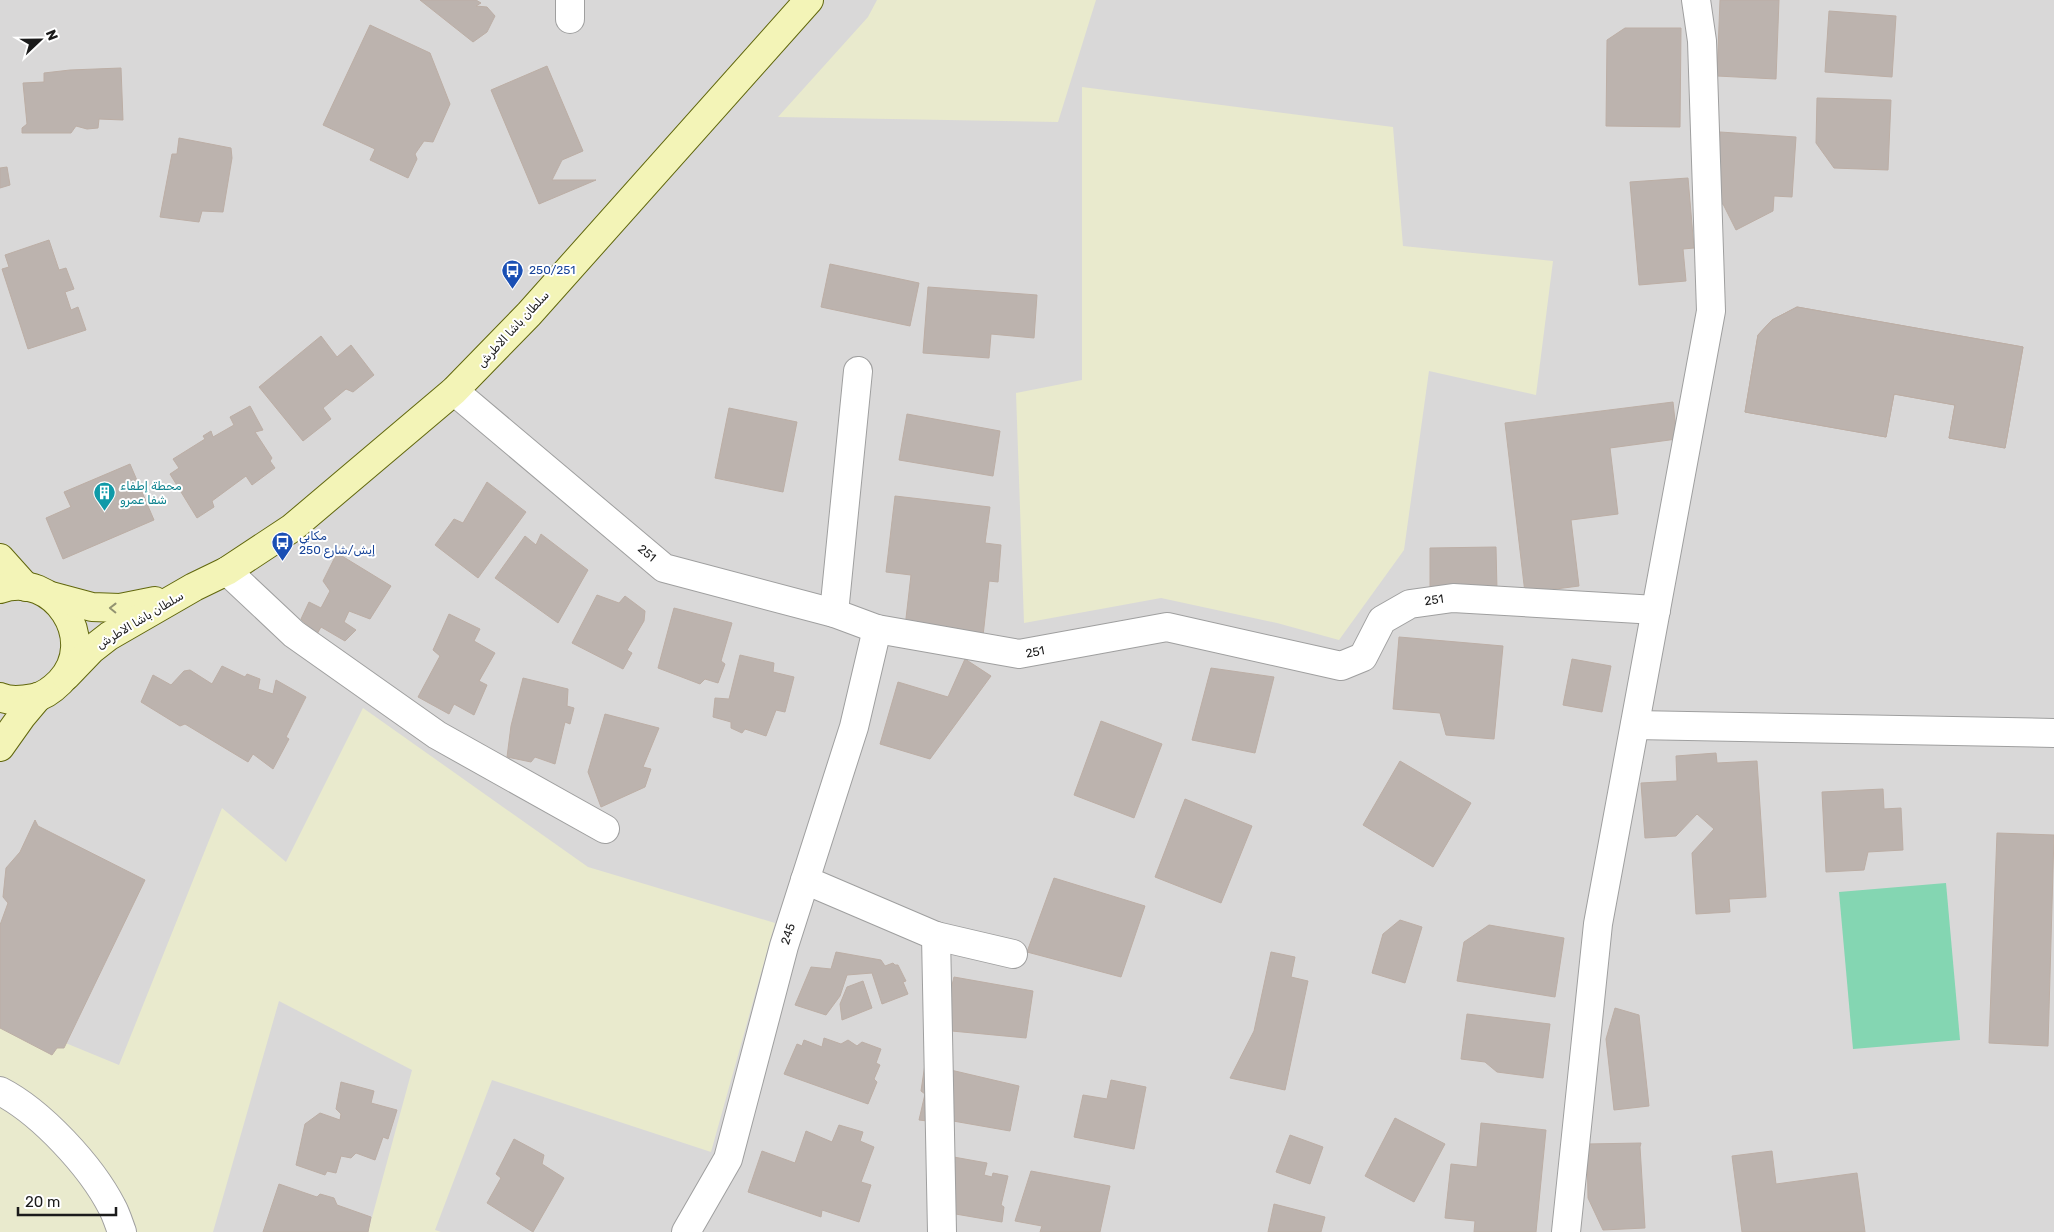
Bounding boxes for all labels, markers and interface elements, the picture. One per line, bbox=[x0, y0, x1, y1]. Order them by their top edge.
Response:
north arrow bbox=[15, 15, 65, 65]
text: N bbox=[42, 27, 61, 43]
bus stop icon: 250/251 bbox=[501, 258, 525, 289]
place label: 250/251 bbox=[529, 263, 575, 277]
street label: سلطان باشا الاطرش bbox=[474, 288, 553, 371]
place label: محطة إطفاء شفا عمرو bbox=[120, 479, 182, 508]
building icon: محطة إطفاء شفا عمرو bbox=[92, 481, 116, 512]
place label: مكابي إيش/شارع 250 bbox=[299, 529, 375, 559]
bus stop icon: مكابي إيش/شارع 250 bbox=[271, 531, 295, 562]
street label: 251 bbox=[635, 541, 659, 565]
street label: سلطان باشا الاطرش bbox=[94, 588, 187, 652]
street label: 251 bbox=[1424, 592, 1444, 608]
one-way arrow bbox=[109, 603, 116, 613]
street label: 251 bbox=[1024, 643, 1046, 661]
street label: 245 bbox=[778, 922, 798, 946]
scale bar bbox=[18, 1184, 115, 1216]
text: 20 m bbox=[25, 1193, 60, 1211]

